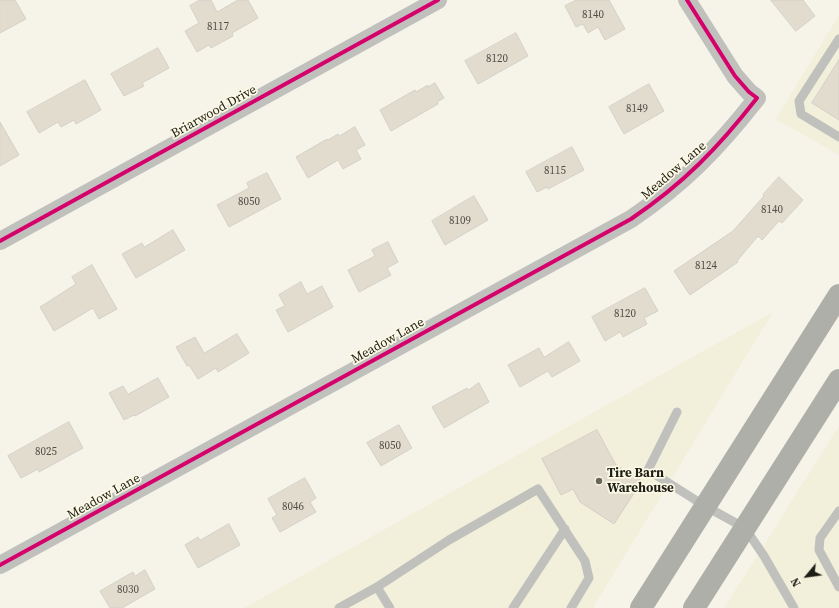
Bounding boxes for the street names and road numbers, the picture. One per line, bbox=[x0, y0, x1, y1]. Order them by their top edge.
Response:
street label: Briarwood Drive bbox=[168, 82, 260, 142]
street label: Meadow Lane bbox=[638, 139, 710, 203]
street label: Meadow Lane bbox=[349, 315, 427, 367]
street label: Meadow Lane bbox=[65, 471, 143, 523]

